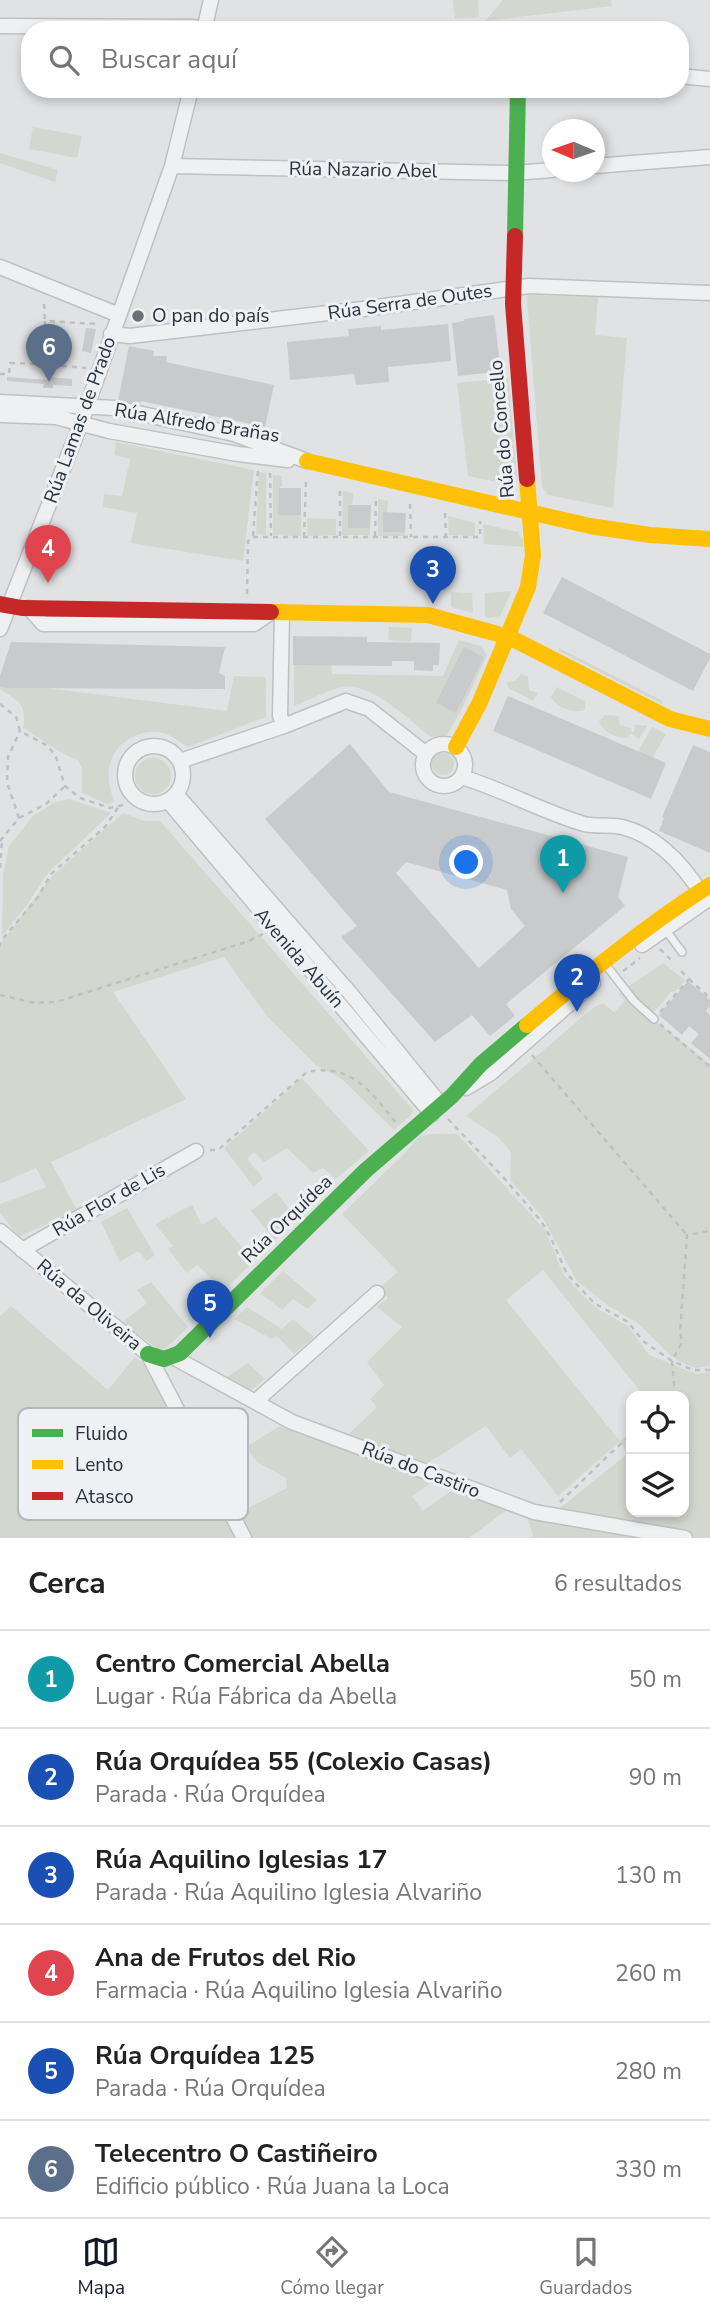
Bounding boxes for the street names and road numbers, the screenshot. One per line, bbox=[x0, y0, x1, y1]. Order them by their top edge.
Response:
street label: Rúa Nazario Abel bbox=[289, 156, 438, 184]
street label: Rúa Serra de Outes bbox=[326, 278, 494, 326]
street label: Rúa Lamas de Prado bbox=[38, 333, 122, 507]
street label: Rúa do Concello bbox=[483, 359, 521, 499]
street label: Rúa Alfredo Brañas bbox=[113, 397, 281, 449]
street label: Avenida Abuín bbox=[248, 902, 350, 1014]
street label: Rúa Flor de Lis bbox=[48, 1157, 170, 1243]
street label: Rúa Orquídea bbox=[236, 1169, 338, 1269]
street label: Rúa da Oliveira bbox=[31, 1253, 147, 1357]
street label: Rúa do Castiro bbox=[358, 1436, 484, 1504]

